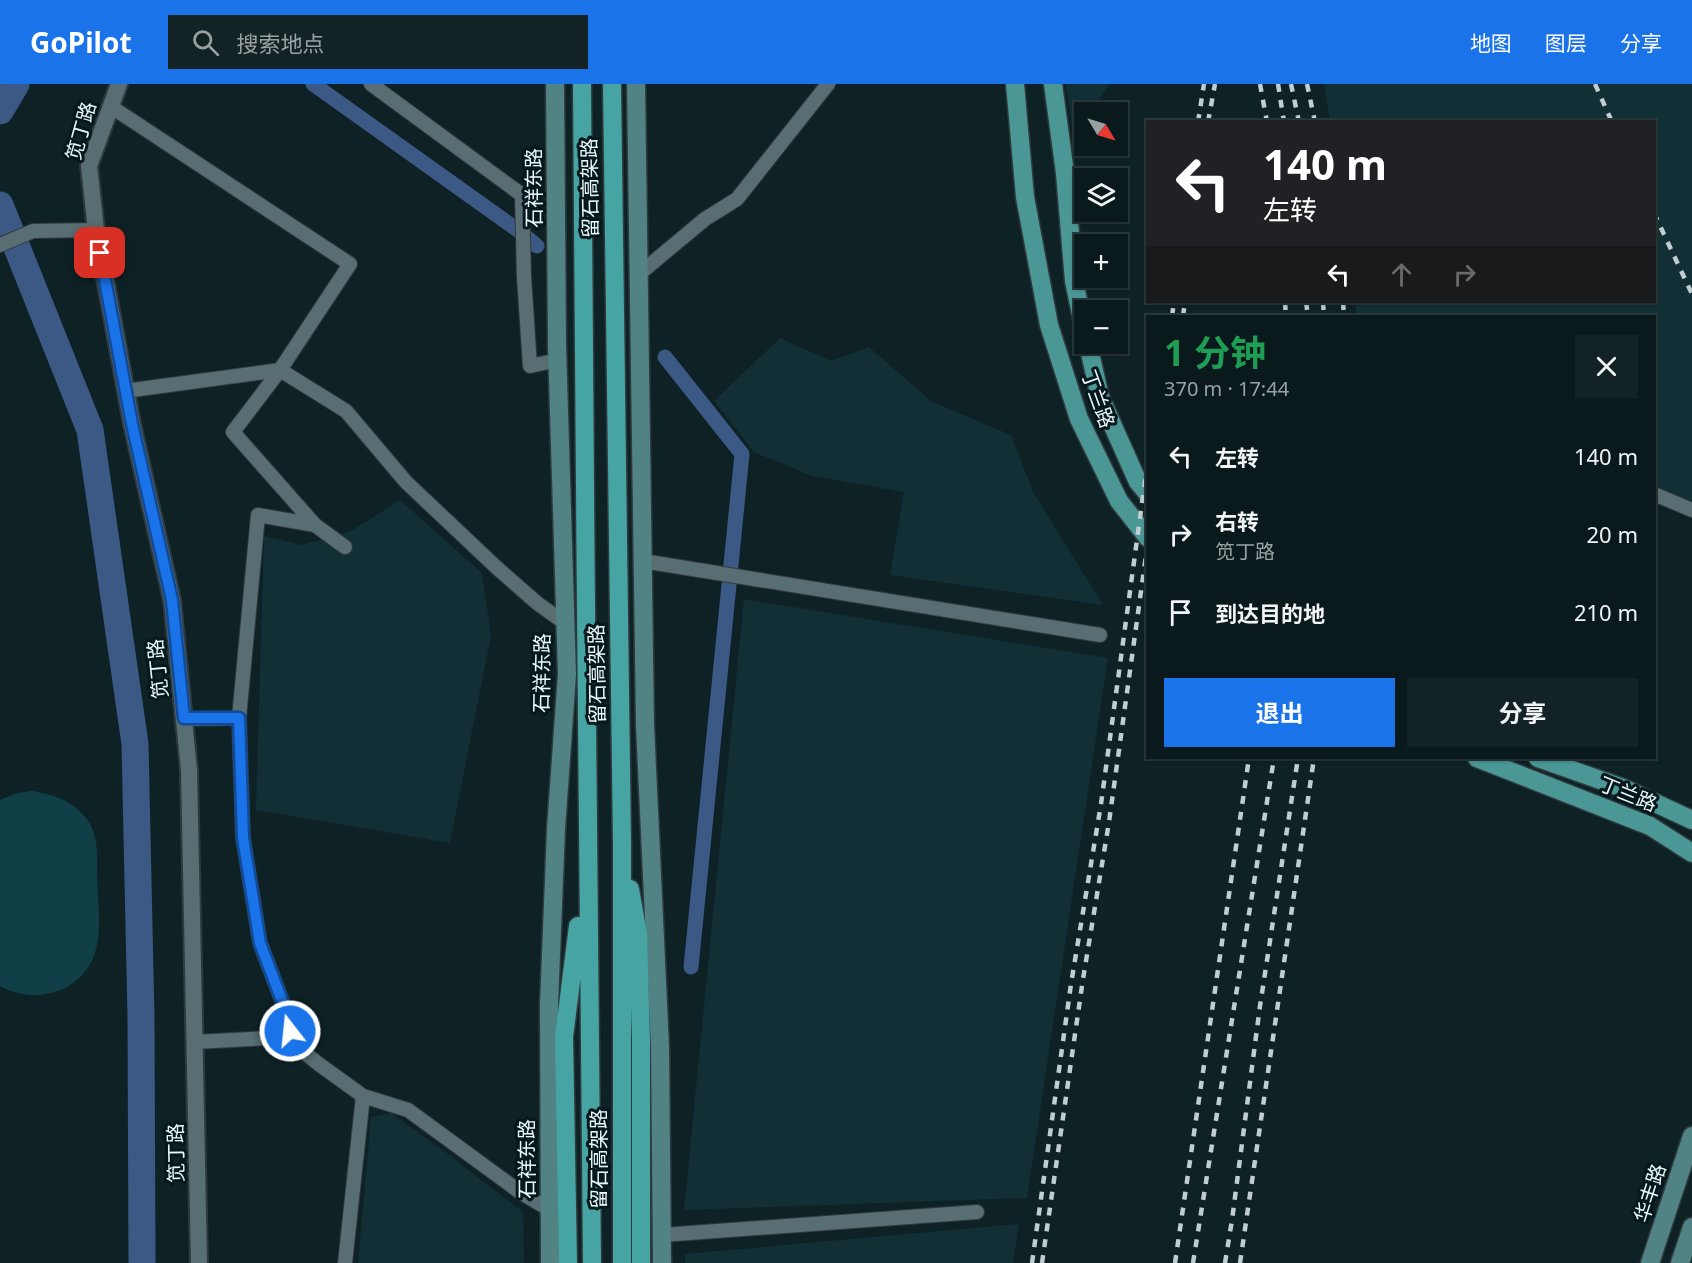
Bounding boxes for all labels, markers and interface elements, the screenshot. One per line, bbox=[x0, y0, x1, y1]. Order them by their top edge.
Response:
search box bbox=[168, 15, 588, 69]
text: GoPilot bbox=[30, 23, 132, 61]
icon: search bbox=[189, 26, 222, 59]
text: 搜索地点 bbox=[237, 28, 325, 58]
text: 地图 bbox=[1470, 29, 1512, 57]
text: 图层 bbox=[1545, 29, 1587, 57]
text: 分享 bbox=[1620, 29, 1662, 57]
street label: 笕丁路 bbox=[59, 98, 102, 163]
north arrow bbox=[1074, 102, 1128, 156]
map controls bbox=[1074, 102, 1128, 354]
text: 140 m bbox=[1263, 135, 1387, 192]
street label: 留石高架路 bbox=[575, 138, 604, 238]
icon: left bbox=[1164, 144, 1242, 222]
street label: 石祥东路 bbox=[520, 148, 547, 228]
button: layers bbox=[1074, 168, 1128, 222]
text: 左转 bbox=[1263, 191, 1317, 228]
pin bbox=[74, 227, 125, 278]
button: + bbox=[1074, 234, 1128, 288]
icon: arrive bbox=[83, 236, 116, 269]
icon: left bbox=[1322, 258, 1355, 291]
icon: ahead bbox=[1385, 258, 1418, 291]
icon: right bbox=[1448, 258, 1481, 291]
button: − bbox=[1074, 300, 1128, 354]
text: 1 分钟 bbox=[1164, 328, 1266, 377]
button: close bbox=[1575, 335, 1638, 398]
street label: 丁兰路 bbox=[1076, 366, 1121, 432]
text: 370 m · 17:44 bbox=[1164, 375, 1289, 402]
icon: left bbox=[1164, 440, 1197, 473]
text: 140 m bbox=[1574, 441, 1638, 471]
text: 左转 bbox=[1215, 442, 1259, 472]
text: 右转 bbox=[1215, 506, 1259, 536]
icon: right bbox=[1164, 518, 1197, 551]
text: 20 m bbox=[1587, 519, 1638, 549]
text: 笕丁路 bbox=[1215, 538, 1275, 565]
icon: arrive bbox=[1164, 596, 1197, 629]
text: 210 m bbox=[1574, 597, 1638, 627]
text: 到达目的地 bbox=[1215, 598, 1325, 628]
street label: 留石高架路 bbox=[582, 624, 611, 724]
street label: 石祥东路 bbox=[527, 633, 556, 713]
street label: 笕丁路 bbox=[141, 638, 174, 700]
button: 退出 bbox=[1164, 678, 1395, 747]
button: 分享 bbox=[1407, 678, 1638, 747]
street label: 丁兰路 bbox=[1595, 770, 1661, 817]
position arrow bbox=[258, 999, 322, 1063]
street label: 留石高架路 bbox=[585, 1109, 612, 1209]
street label: 石祥东路 bbox=[513, 1119, 540, 1199]
street label: 笕丁路 bbox=[161, 1123, 190, 1183]
street label: 华丰路 bbox=[1627, 1160, 1672, 1226]

